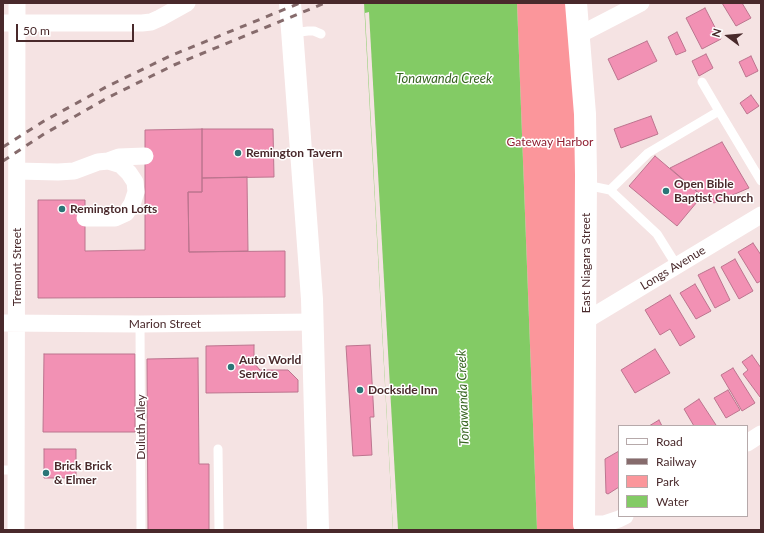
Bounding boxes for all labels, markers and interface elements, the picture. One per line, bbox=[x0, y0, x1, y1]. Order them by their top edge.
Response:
scale bar bbox=[18, 16, 136, 42]
north arrow bbox=[708, 16, 748, 56]
text: 50 m bbox=[23, 23, 50, 38]
text: N bbox=[709, 27, 723, 38]
water label: Tonawanda Creek bbox=[396, 71, 492, 87]
park label: Gateway Harbor bbox=[507, 135, 593, 149]
place label: Remington Tavern bbox=[246, 146, 343, 160]
marker: Remington Tavern bbox=[233, 148, 243, 158]
place label: Open Bible Baptist Church bbox=[674, 177, 753, 205]
marker: Open Bible Baptist Church bbox=[661, 186, 671, 196]
place label: Remington Lofts bbox=[70, 202, 157, 216]
marker: Remington Lofts bbox=[57, 204, 67, 214]
street label: East Niagara Street bbox=[579, 213, 593, 313]
street label: Tremont Street bbox=[10, 228, 24, 306]
street label: Longs Avenue bbox=[638, 243, 708, 293]
street label: Marion Street bbox=[129, 317, 201, 331]
water label: Tonawanda Creek bbox=[454, 350, 472, 446]
place label: Auto World Service bbox=[239, 353, 301, 381]
marker: Auto World Service bbox=[226, 362, 236, 372]
place label: Dockside Inn bbox=[368, 383, 438, 397]
marker: Dockside Inn bbox=[355, 385, 365, 395]
street label: Duluth Alley bbox=[134, 394, 148, 460]
legend bbox=[618, 425, 748, 517]
text: Road bbox=[656, 434, 683, 449]
text: Railway bbox=[656, 454, 696, 469]
place label: Brick Brick & Elmer bbox=[54, 459, 112, 487]
marker: Brick Brick & Elmer bbox=[41, 468, 51, 478]
text: Park bbox=[656, 474, 679, 489]
text: Water bbox=[656, 494, 689, 509]

